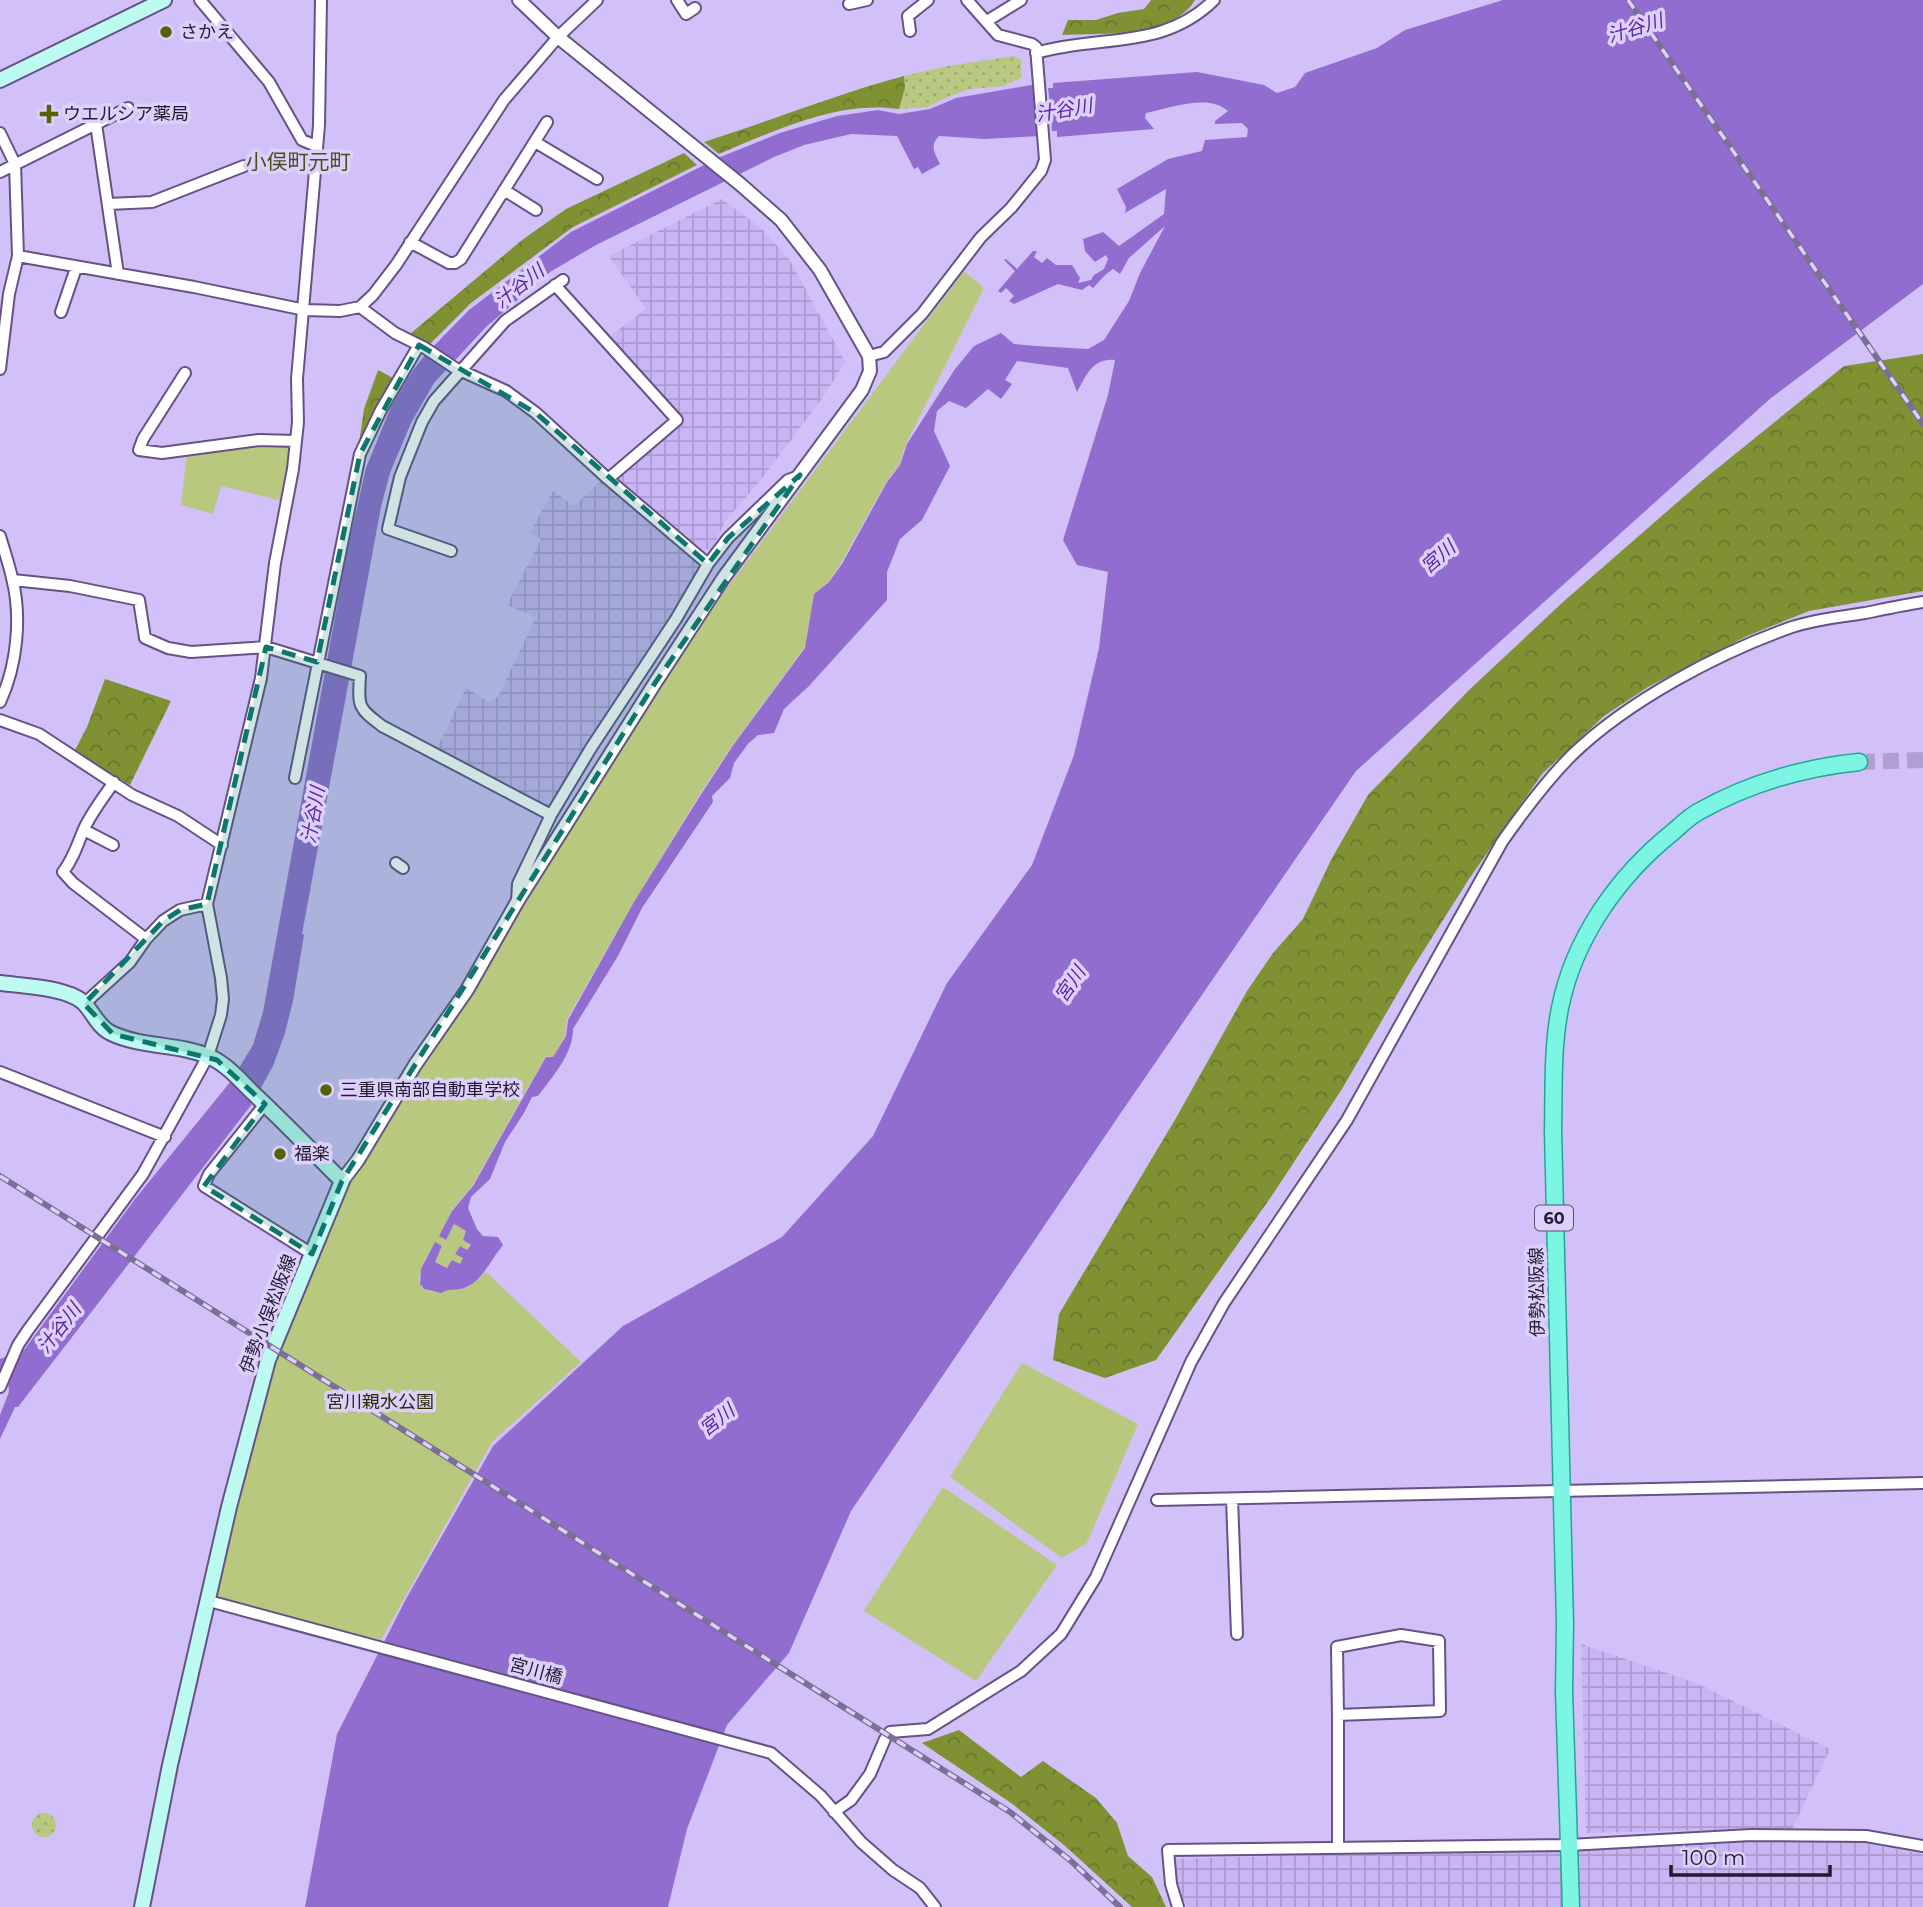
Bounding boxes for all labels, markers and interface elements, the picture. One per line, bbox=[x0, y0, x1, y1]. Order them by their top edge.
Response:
water label: 汁谷川 bbox=[1604, 8, 1668, 47]
place label: さかえ bbox=[180, 21, 234, 43]
marker: さかえ bbox=[158, 24, 174, 40]
water label: 汁谷川 bbox=[1034, 93, 1096, 126]
place label: ウエルシア薬局 bbox=[63, 103, 189, 125]
marker: ウエルシア薬局 bbox=[41, 106, 57, 122]
district label: 小俣町元町 bbox=[246, 149, 351, 174]
water label: 汁谷川 bbox=[489, 258, 550, 313]
water label: 宮川 bbox=[1416, 535, 1461, 578]
water label: 汁谷川 bbox=[297, 783, 330, 845]
water label: 宮川 bbox=[1050, 960, 1091, 1006]
place label: 三重県南部自動車学校 bbox=[340, 1079, 520, 1101]
marker: 三重県南部自動車学校 bbox=[318, 1082, 334, 1098]
place label: 福楽 bbox=[294, 1143, 330, 1165]
marker: 福楽 bbox=[272, 1146, 288, 1162]
road number: 60 bbox=[1535, 1206, 1573, 1230]
street label: 伊勢松阪線 bbox=[1525, 1247, 1549, 1337]
street label: 伊勢小俣松阪線 bbox=[235, 1251, 301, 1377]
water label: 汁谷川 bbox=[32, 1297, 87, 1358]
park label: 宮川親水公園 bbox=[326, 1391, 434, 1413]
water label: 宮川 bbox=[695, 1398, 741, 1441]
street label: 宮川橋 bbox=[507, 1653, 565, 1689]
scale bar bbox=[1671, 1834, 1830, 1878]
text: 100 m bbox=[1682, 1845, 1745, 1870]

